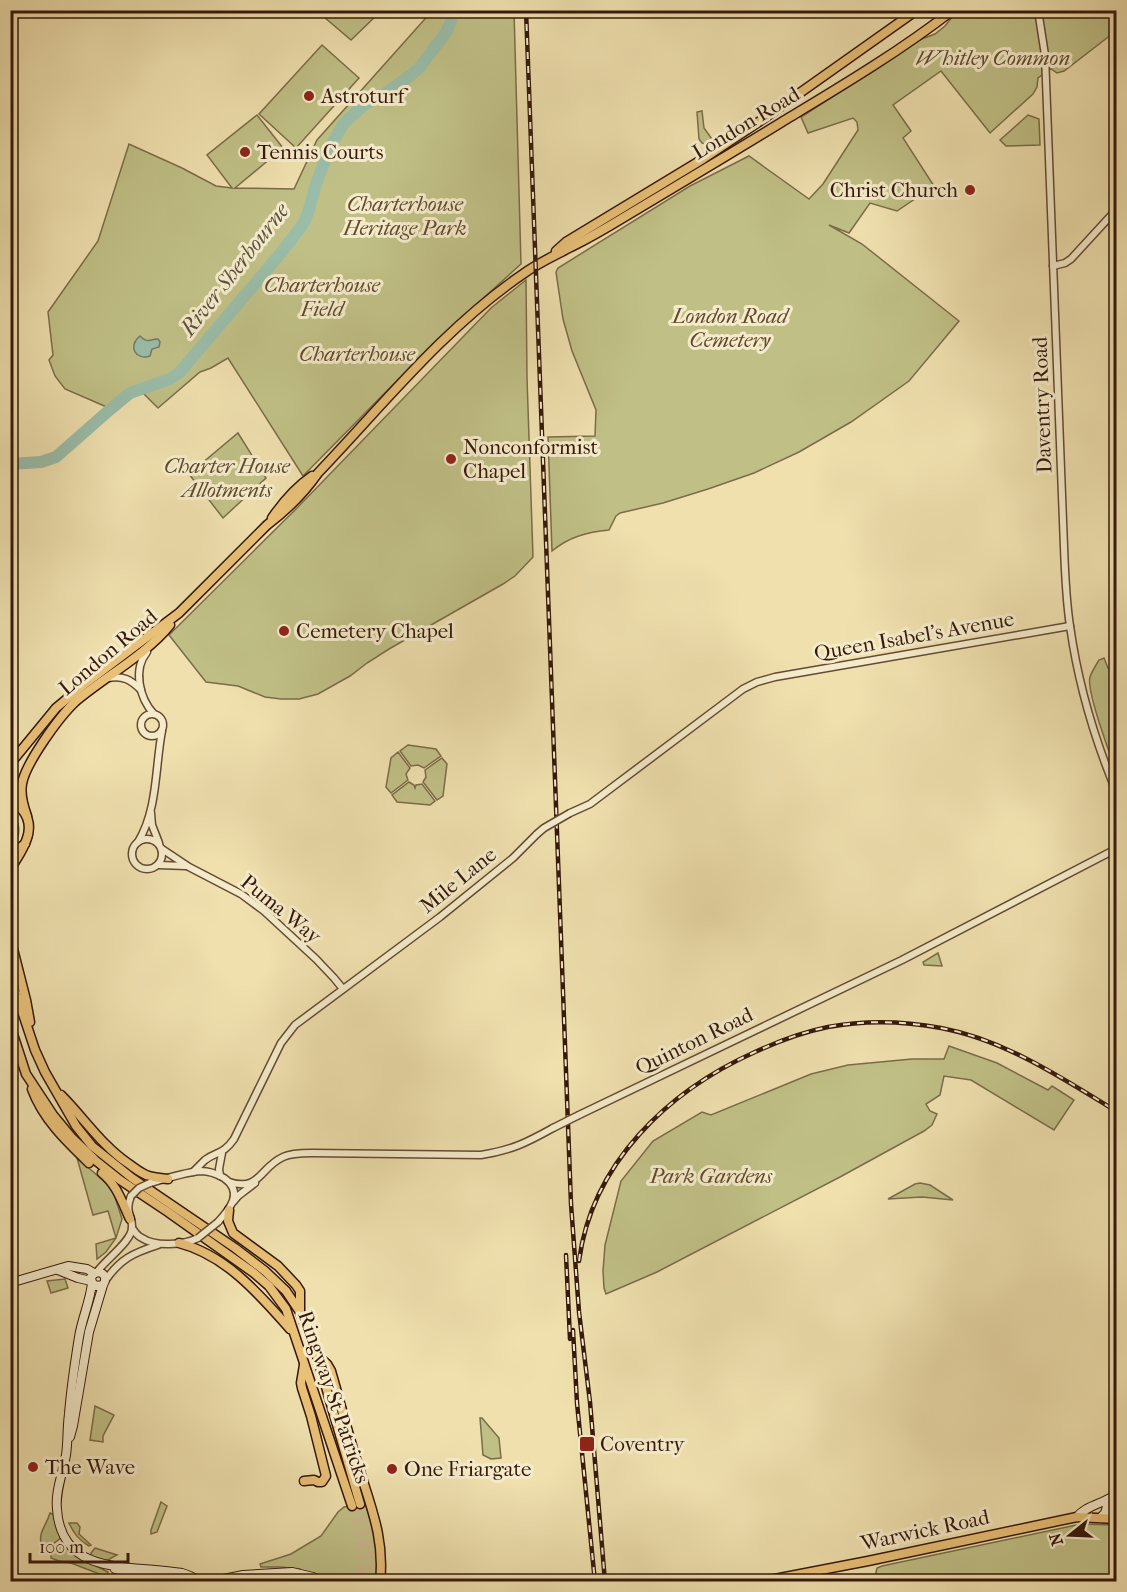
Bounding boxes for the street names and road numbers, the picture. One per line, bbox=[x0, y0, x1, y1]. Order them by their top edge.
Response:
street label: London Road bbox=[688, 81, 804, 164]
street label: Daventry Road bbox=[1028, 336, 1056, 474]
street label: London Road bbox=[54, 604, 162, 700]
street label: Queen Isabel's Avenue bbox=[812, 607, 1016, 665]
street label: Mile Lane bbox=[415, 842, 501, 918]
street label: Puma Way bbox=[236, 869, 326, 949]
street label: Quinton Road bbox=[631, 1002, 757, 1080]
street label: Ringway St Patricks bbox=[293, 1308, 375, 1487]
street label: Warwick Road bbox=[857, 1505, 992, 1556]

